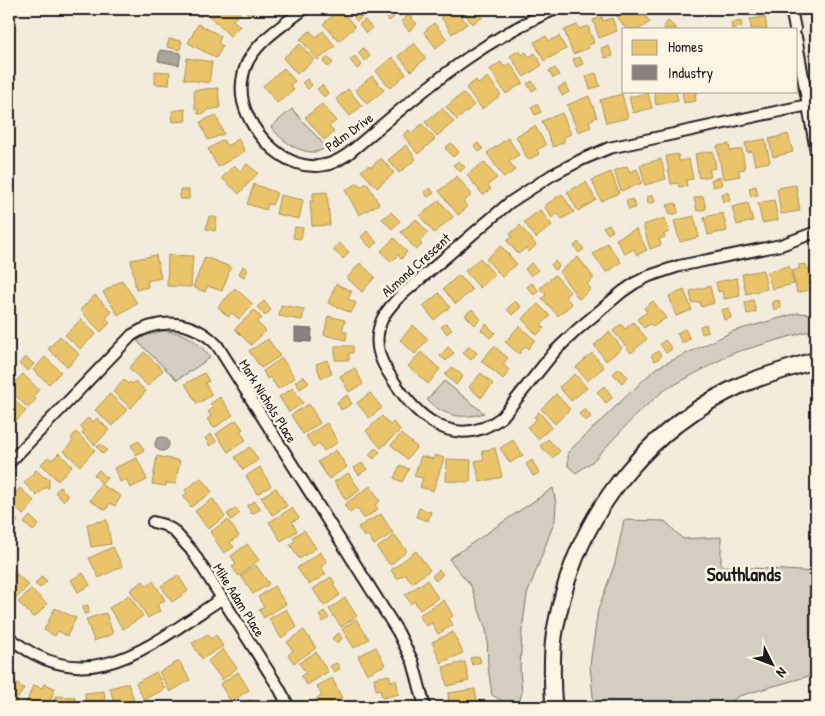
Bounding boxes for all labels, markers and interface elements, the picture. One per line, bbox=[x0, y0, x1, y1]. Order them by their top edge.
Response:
legend bbox=[622, 28, 798, 92]
text: Homes bbox=[668, 36, 703, 57]
text: Industry bbox=[668, 62, 713, 83]
street label: Palm Drive bbox=[321, 107, 377, 155]
street label: Almond Crescent bbox=[377, 228, 454, 301]
street label: Mark Nichols Place bbox=[235, 355, 302, 446]
street label: Mike Adam Place bbox=[209, 559, 270, 641]
district label: Southlands bbox=[707, 561, 782, 587]
north arrow bbox=[748, 638, 798, 688]
text: N bbox=[772, 664, 792, 683]

